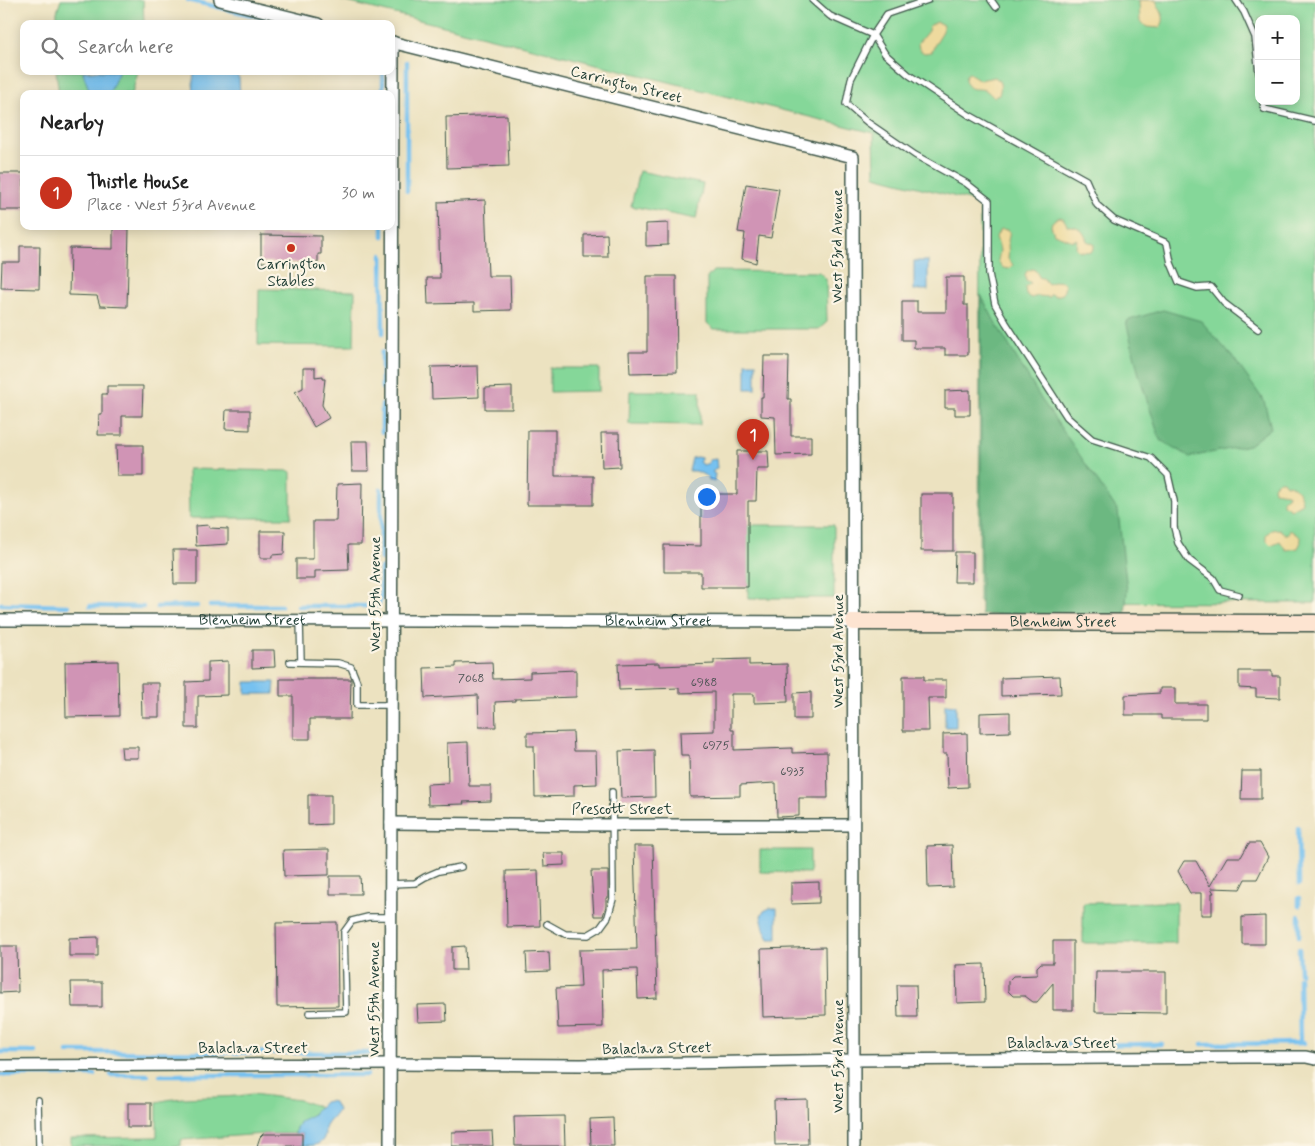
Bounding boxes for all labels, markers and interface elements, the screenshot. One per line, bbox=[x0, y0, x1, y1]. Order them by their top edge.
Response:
map controls bbox=[1255, 15, 1300, 105]
button: + bbox=[1255, 15, 1300, 60]
search box bbox=[20, 20, 395, 75]
icon: search bbox=[38, 34, 66, 62]
text: Search here bbox=[78, 35, 174, 60]
button: − bbox=[1255, 60, 1300, 105]
street label: Carrington Street bbox=[568, 61, 684, 110]
text: Nearby bbox=[40, 109, 104, 137]
text: Thistle House bbox=[87, 170, 189, 195]
text: 1 bbox=[52, 183, 60, 204]
text: 30 m bbox=[342, 183, 375, 204]
street label: West 53rd Avenue bbox=[828, 189, 848, 303]
text: Place · West 53rd Avenue bbox=[87, 195, 256, 216]
marker: Carrington Stables bbox=[285, 242, 297, 254]
place label: Carrington Stables bbox=[256, 255, 326, 292]
pin: 1 bbox=[737, 419, 769, 460]
your location bbox=[694, 484, 720, 510]
street label: West 55th Avenue bbox=[366, 536, 386, 652]
street label: West 53rd Avenue bbox=[829, 594, 849, 708]
street label: Blenheim Street bbox=[199, 610, 306, 631]
street label: Blenheim Street bbox=[605, 611, 712, 632]
street label: Blenheim Street bbox=[1010, 612, 1117, 633]
house number: 7068 bbox=[458, 671, 484, 687]
house number: 6988 bbox=[691, 675, 717, 691]
house number: 6975 bbox=[702, 738, 730, 754]
house number: 6933 bbox=[780, 764, 804, 780]
street label: Prescott Street bbox=[572, 800, 673, 820]
street label: West 55th Avenue bbox=[365, 941, 385, 1057]
street label: West 53rd Avenue bbox=[829, 999, 849, 1113]
street label: Balaclava Street bbox=[1007, 1034, 1117, 1054]
street label: Balaclava Street bbox=[602, 1038, 712, 1060]
street label: Balaclava Street bbox=[198, 1039, 308, 1059]

